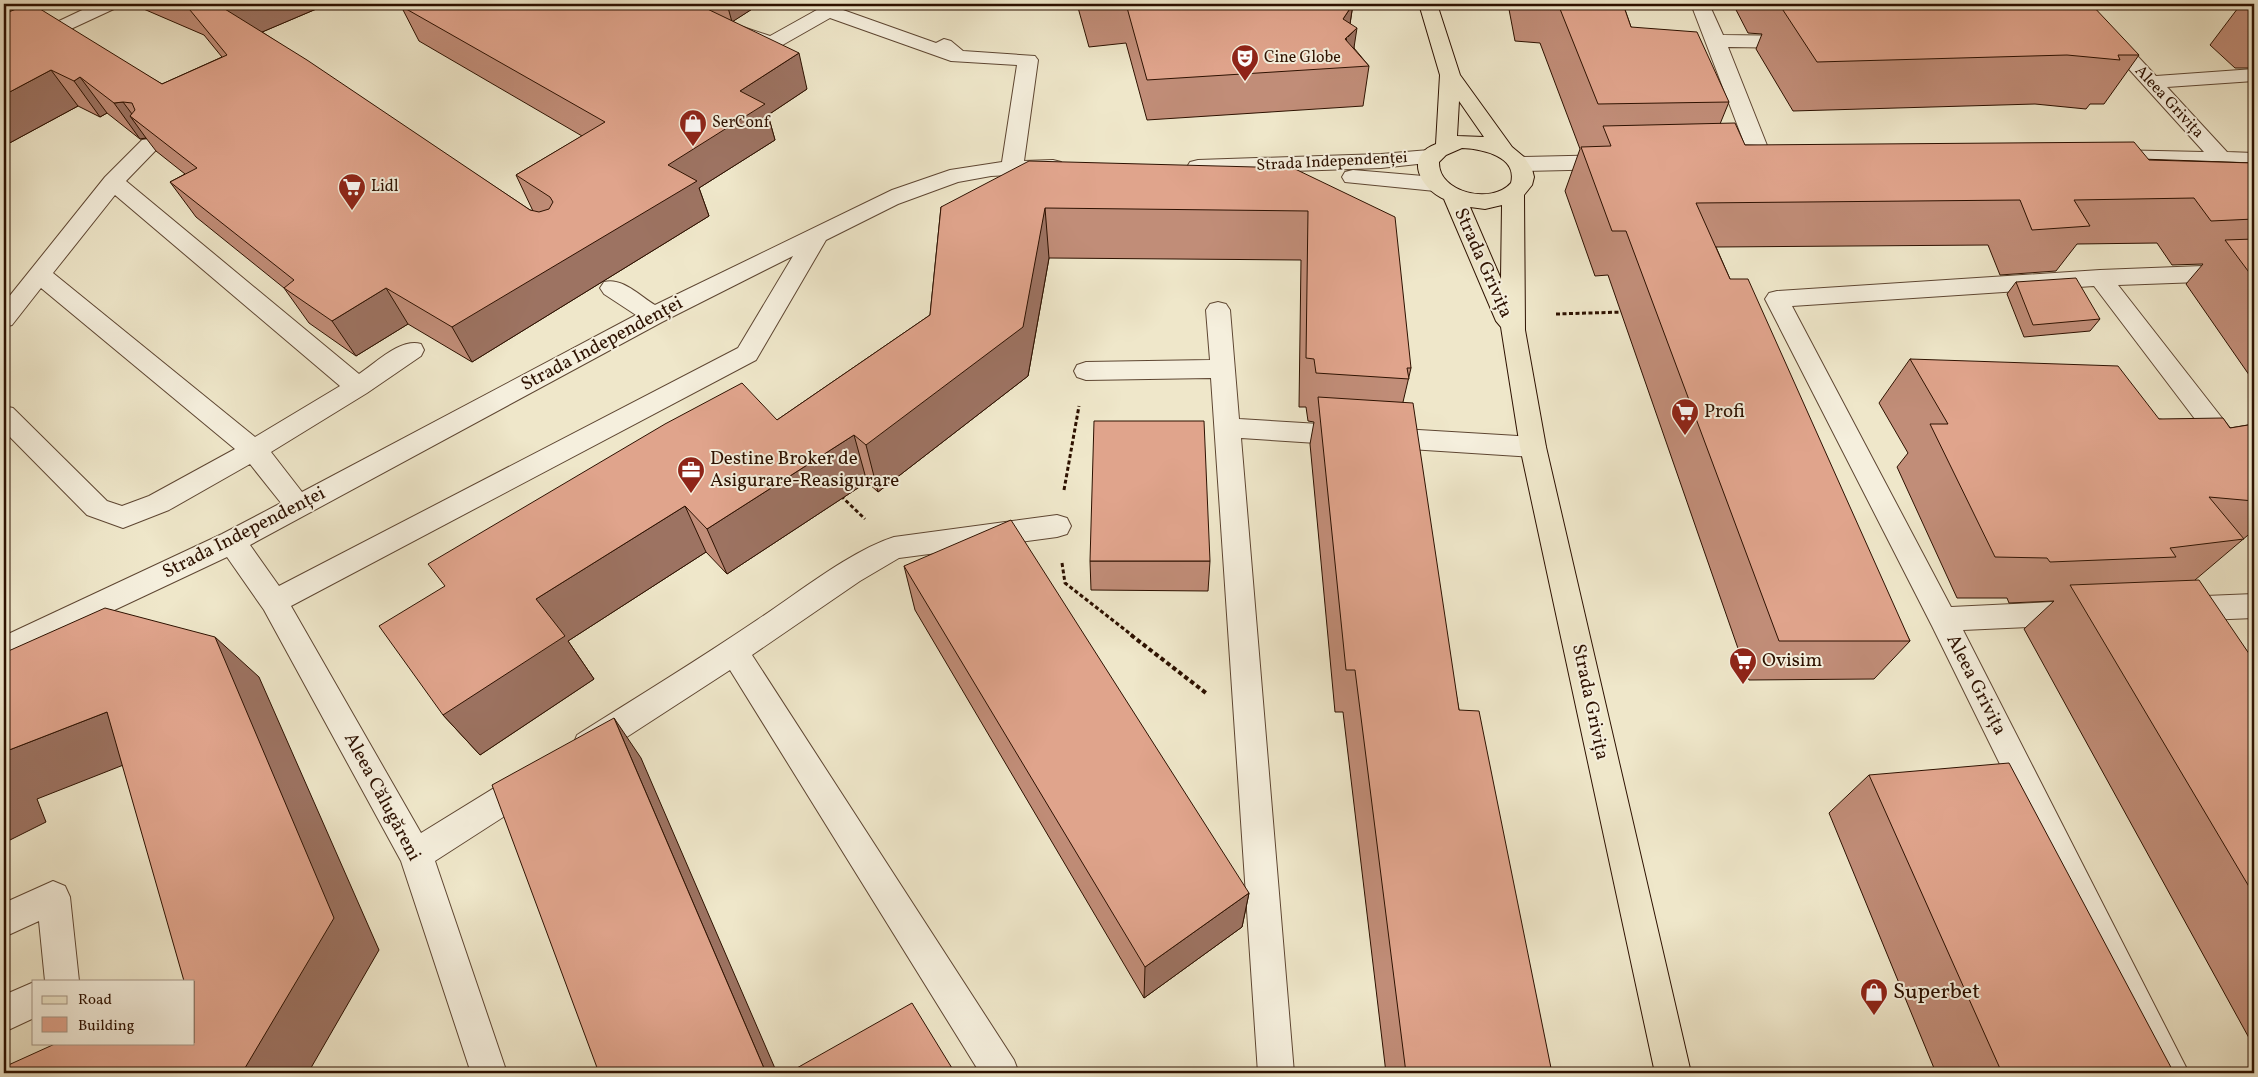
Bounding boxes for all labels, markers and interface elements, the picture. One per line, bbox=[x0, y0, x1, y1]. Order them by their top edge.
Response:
theatre icon: Cine Globe bbox=[1230, 43, 1260, 82]
place label: Cine Globe bbox=[1264, 47, 1341, 69]
street label: Aleea Grivița bbox=[2129, 61, 2209, 143]
shop icon: SerConf bbox=[678, 108, 708, 147]
place label: SerConf bbox=[712, 112, 771, 134]
street label: Strada Independenței bbox=[1256, 147, 1408, 177]
supermarket icon: Lidl bbox=[337, 172, 367, 211]
place label: Lidl bbox=[371, 176, 399, 198]
street label: Strada Grivița bbox=[1447, 204, 1519, 322]
street label: Strada Independenței bbox=[516, 290, 688, 398]
supermarket icon: Profi bbox=[1670, 397, 1700, 436]
place label: Profi bbox=[1704, 399, 1745, 425]
place label: Destine Broker de Asigurare-Reasigurare bbox=[710, 446, 899, 494]
office icon: Destine Broker de Asigurare-Reasigurare bbox=[676, 455, 706, 494]
street label: Strada Independenței bbox=[158, 480, 330, 585]
street label: Aleea Grivița bbox=[1939, 630, 2013, 740]
street label: Strada Grivița bbox=[1565, 642, 1615, 762]
supermarket icon: Ovisim bbox=[1728, 646, 1758, 685]
place label: Ovisim bbox=[1762, 648, 1822, 674]
street label: Aleea Călugăreni bbox=[337, 728, 427, 866]
shop icon: Superbet bbox=[1859, 977, 1889, 1016]
place label: Superbet bbox=[1893, 977, 1980, 1008]
legend bbox=[32, 980, 195, 1044]
text: Road bbox=[78, 990, 112, 1011]
text: Building bbox=[78, 1016, 135, 1037]

